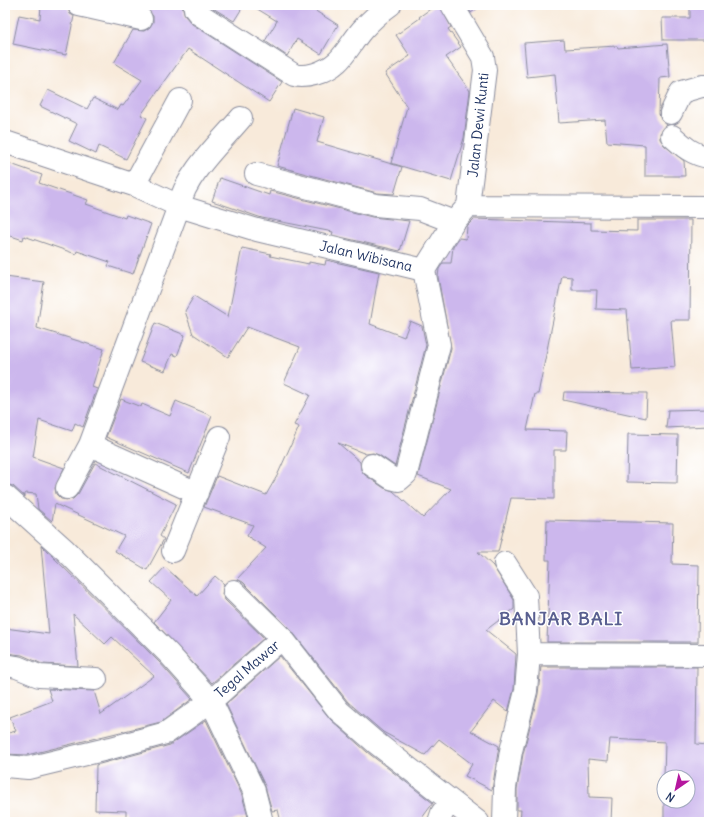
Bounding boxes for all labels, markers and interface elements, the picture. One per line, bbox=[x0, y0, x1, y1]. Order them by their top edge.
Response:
street label: Jalan Dewi Kunti bbox=[464, 72, 492, 178]
street label: Jalan Wibisana bbox=[318, 237, 414, 275]
district label: BANJAR BALI bbox=[499, 607, 623, 630]
street label: Tegal Mawar bbox=[211, 636, 283, 702]
north arrow bbox=[656, 769, 696, 809]
text: N bbox=[663, 789, 677, 805]

